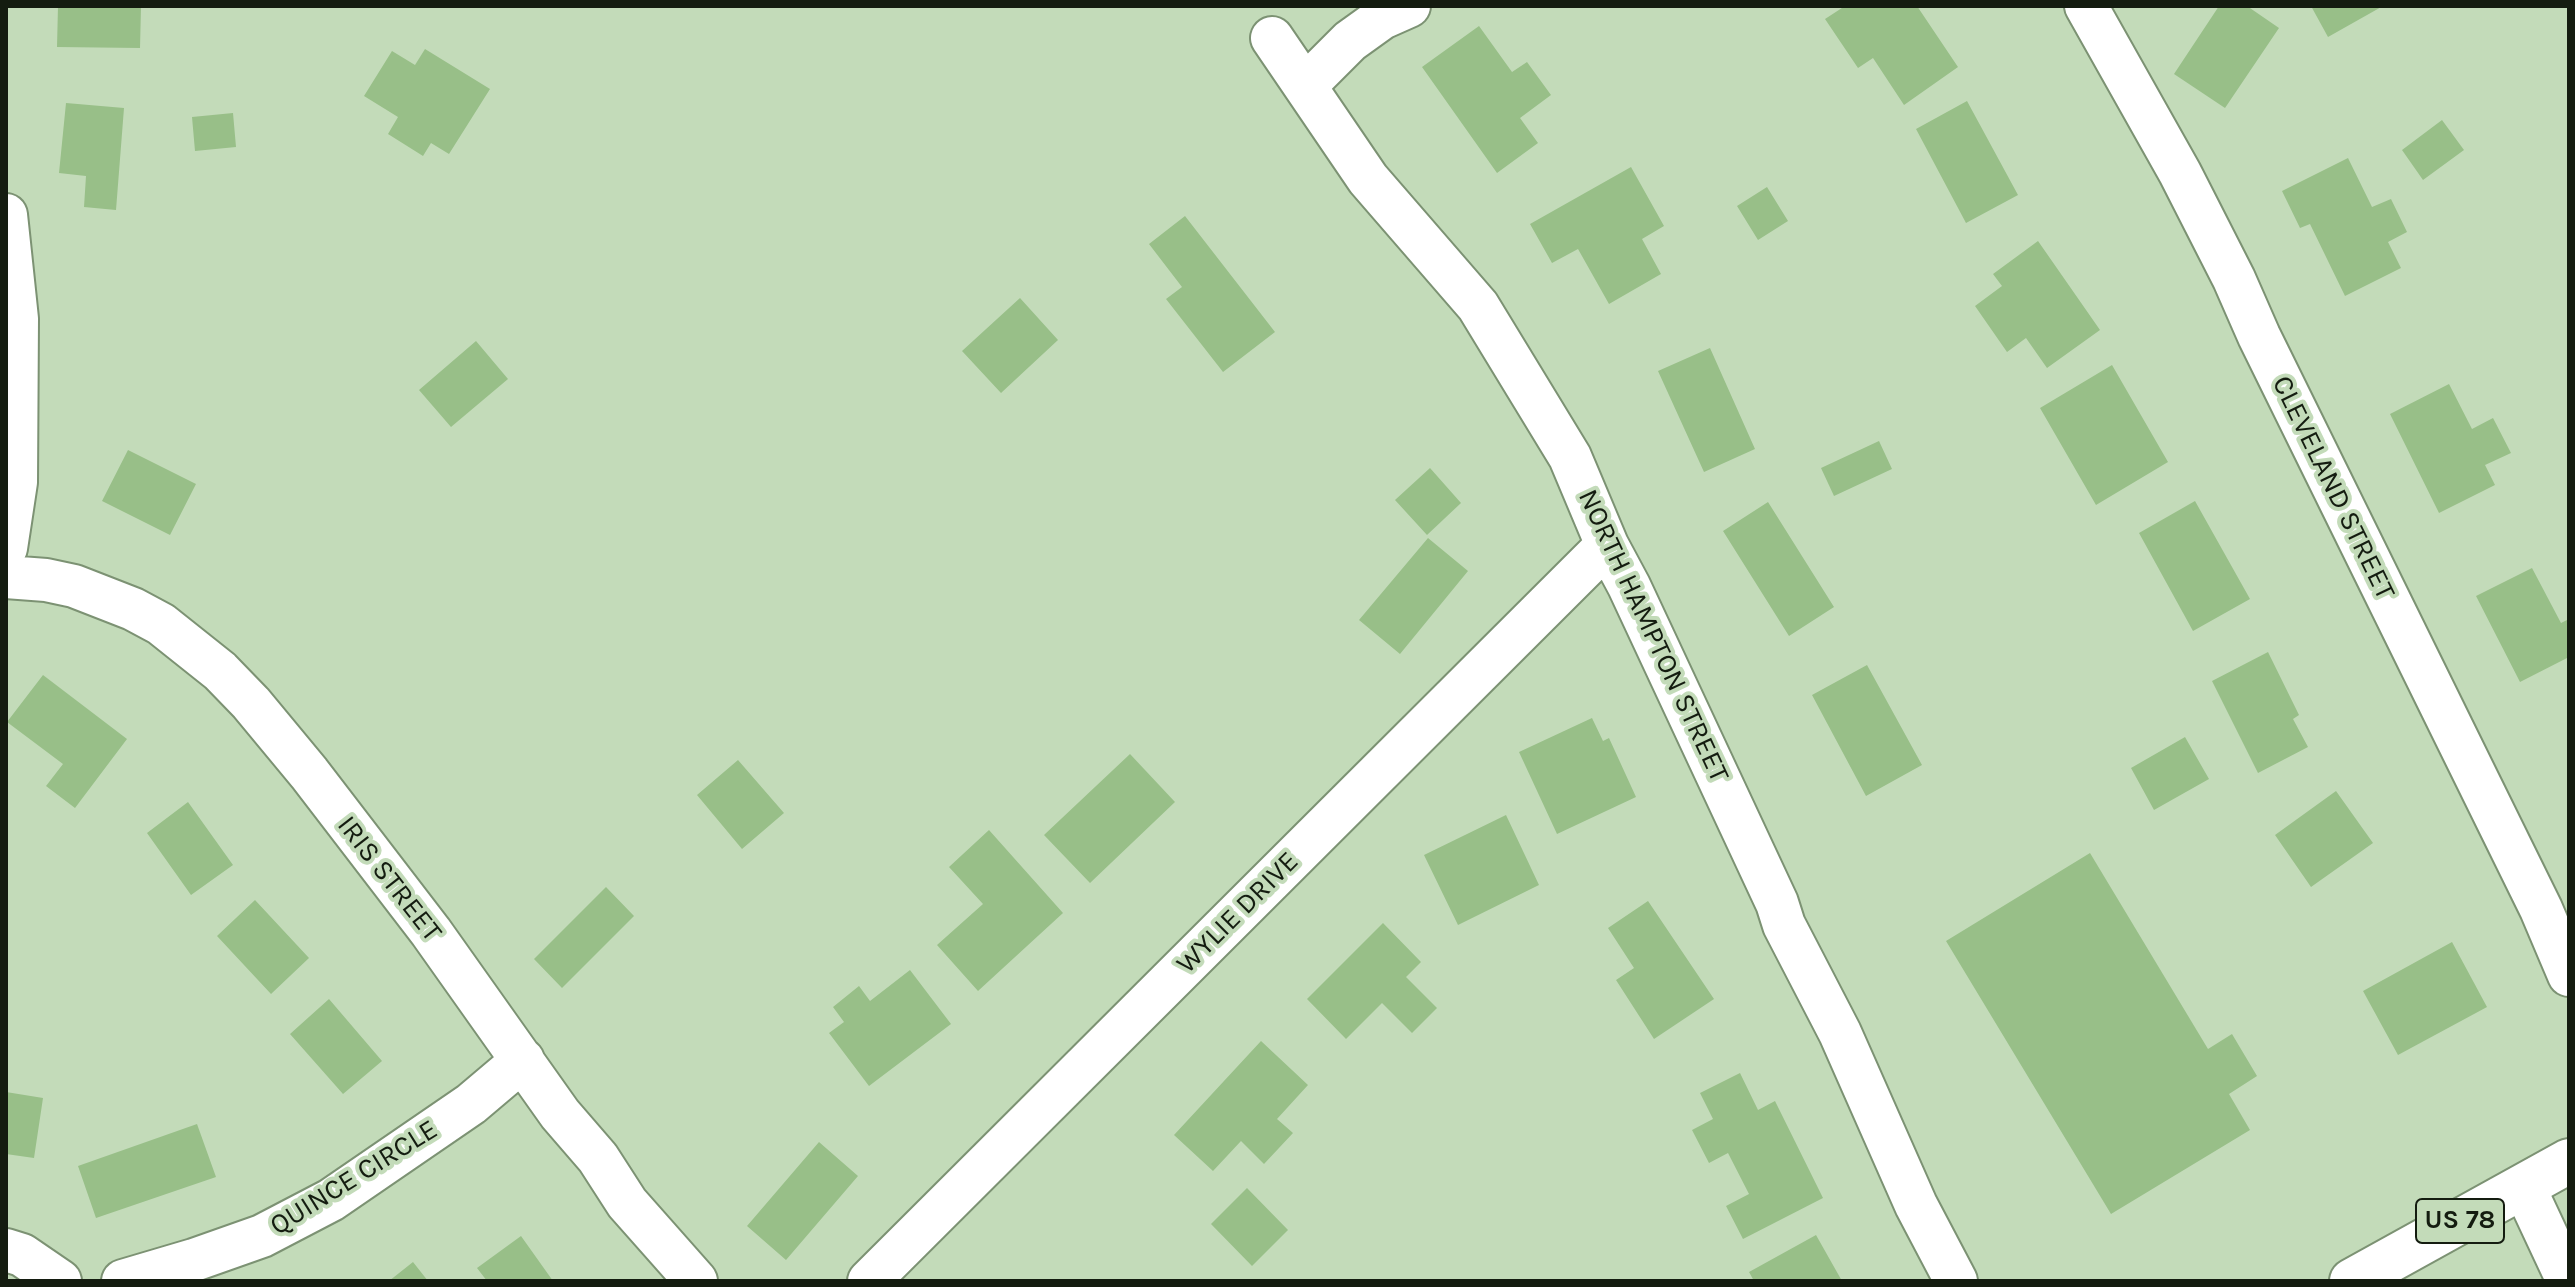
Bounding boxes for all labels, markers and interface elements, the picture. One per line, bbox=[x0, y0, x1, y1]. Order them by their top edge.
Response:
street label: CLEVELAND STREET bbox=[2264, 371, 2402, 605]
street label: NORTH HAMPTON STREET bbox=[1570, 484, 1736, 788]
street label: IRIS STREET bbox=[330, 810, 448, 948]
street label: WYLIE DRIVE bbox=[1170, 845, 1306, 981]
street label: QUINCE CIRCLE bbox=[264, 1113, 444, 1243]
road number: US 78 bbox=[2416, 1199, 2504, 1243]

